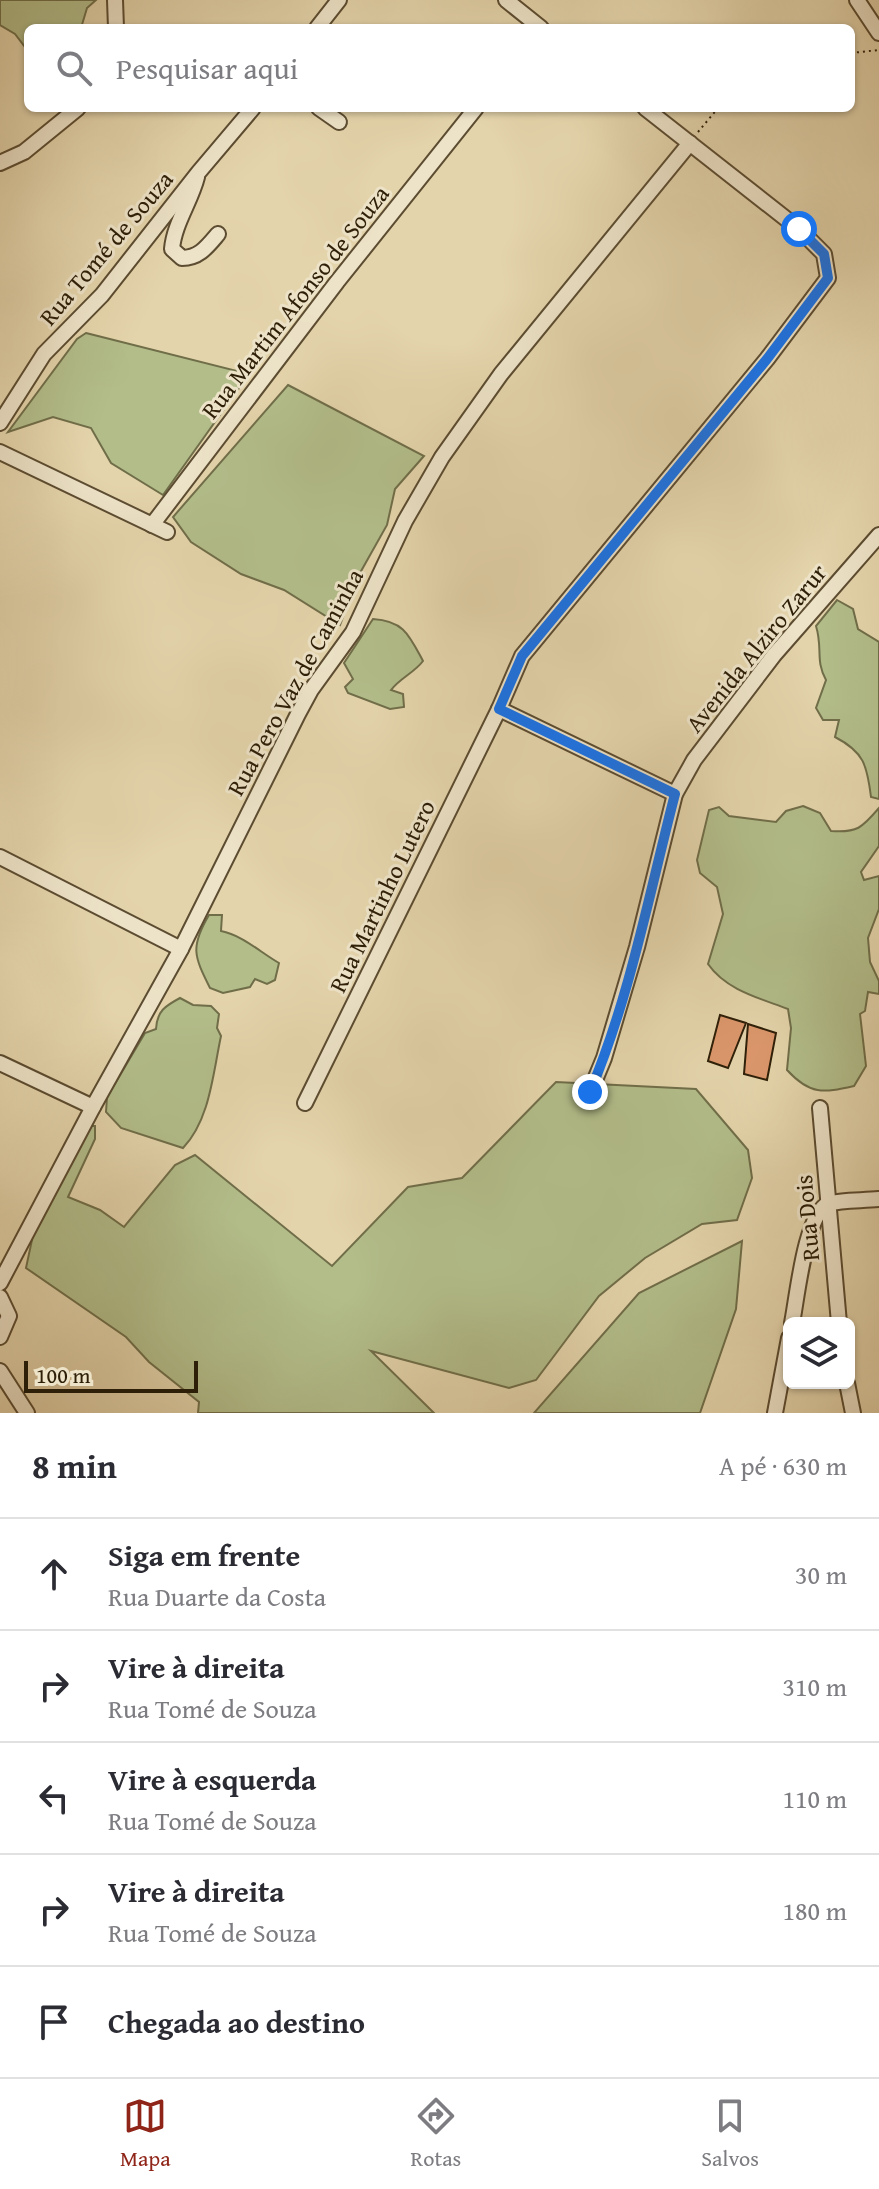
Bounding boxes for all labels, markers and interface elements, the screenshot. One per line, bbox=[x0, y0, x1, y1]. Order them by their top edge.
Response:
search box bbox=[24, 24, 855, 112]
icon: search bbox=[52, 46, 96, 90]
text: Pesquisar aqui bbox=[116, 46, 298, 90]
street label: Rua Tomé de Souza bbox=[31, 163, 182, 333]
street label: Rua Martim Afonso de Souza bbox=[193, 177, 398, 426]
route start bbox=[781, 211, 817, 247]
street label: Avenida Alziro Zarur bbox=[677, 556, 835, 740]
street label: Rua Pero Vaz de Caminha bbox=[218, 562, 372, 802]
street label: Rua Martinho Lutero bbox=[320, 794, 444, 998]
route end bbox=[572, 1074, 608, 1110]
street label: Rua Dois bbox=[786, 1173, 828, 1263]
map controls bbox=[783, 1317, 855, 1389]
button: layers bbox=[783, 1317, 855, 1389]
scale bar bbox=[24, 1357, 198, 1393]
text: 100 m bbox=[36, 1359, 91, 1391]
text: 8 min bbox=[32, 1441, 117, 1490]
text: A pé · 630 m bbox=[719, 1446, 847, 1485]
text: Siga em frente bbox=[108, 1533, 300, 1577]
icon: ahead bbox=[32, 1552, 76, 1596]
text: 30 m bbox=[795, 1555, 847, 1594]
text: Rua Duarte da Costa bbox=[108, 1577, 326, 1616]
text: Vire à direita bbox=[108, 1645, 285, 1689]
icon: right bbox=[32, 1664, 76, 1708]
text: 310 m bbox=[782, 1667, 847, 1706]
text: Rua Tomé de Souza bbox=[108, 1689, 317, 1728]
text: Vire à esquerda bbox=[108, 1757, 316, 1801]
icon: left bbox=[32, 1776, 76, 1820]
text: 110 m bbox=[782, 1779, 847, 1818]
text: Rua Tomé de Souza bbox=[108, 1801, 317, 1840]
text: Vire à direita bbox=[108, 1869, 285, 1913]
icon: right bbox=[32, 1888, 76, 1932]
text: 180 m bbox=[782, 1891, 847, 1930]
text: Rua Tomé de Souza bbox=[108, 1913, 317, 1952]
icon: arrive bbox=[32, 2000, 76, 2044]
text: Chegada ao destino bbox=[108, 2000, 365, 2044]
tab: Mapa bbox=[120, 2094, 171, 2174]
tab: Rotas bbox=[411, 2094, 461, 2174]
tab: Salvos bbox=[701, 2094, 759, 2174]

